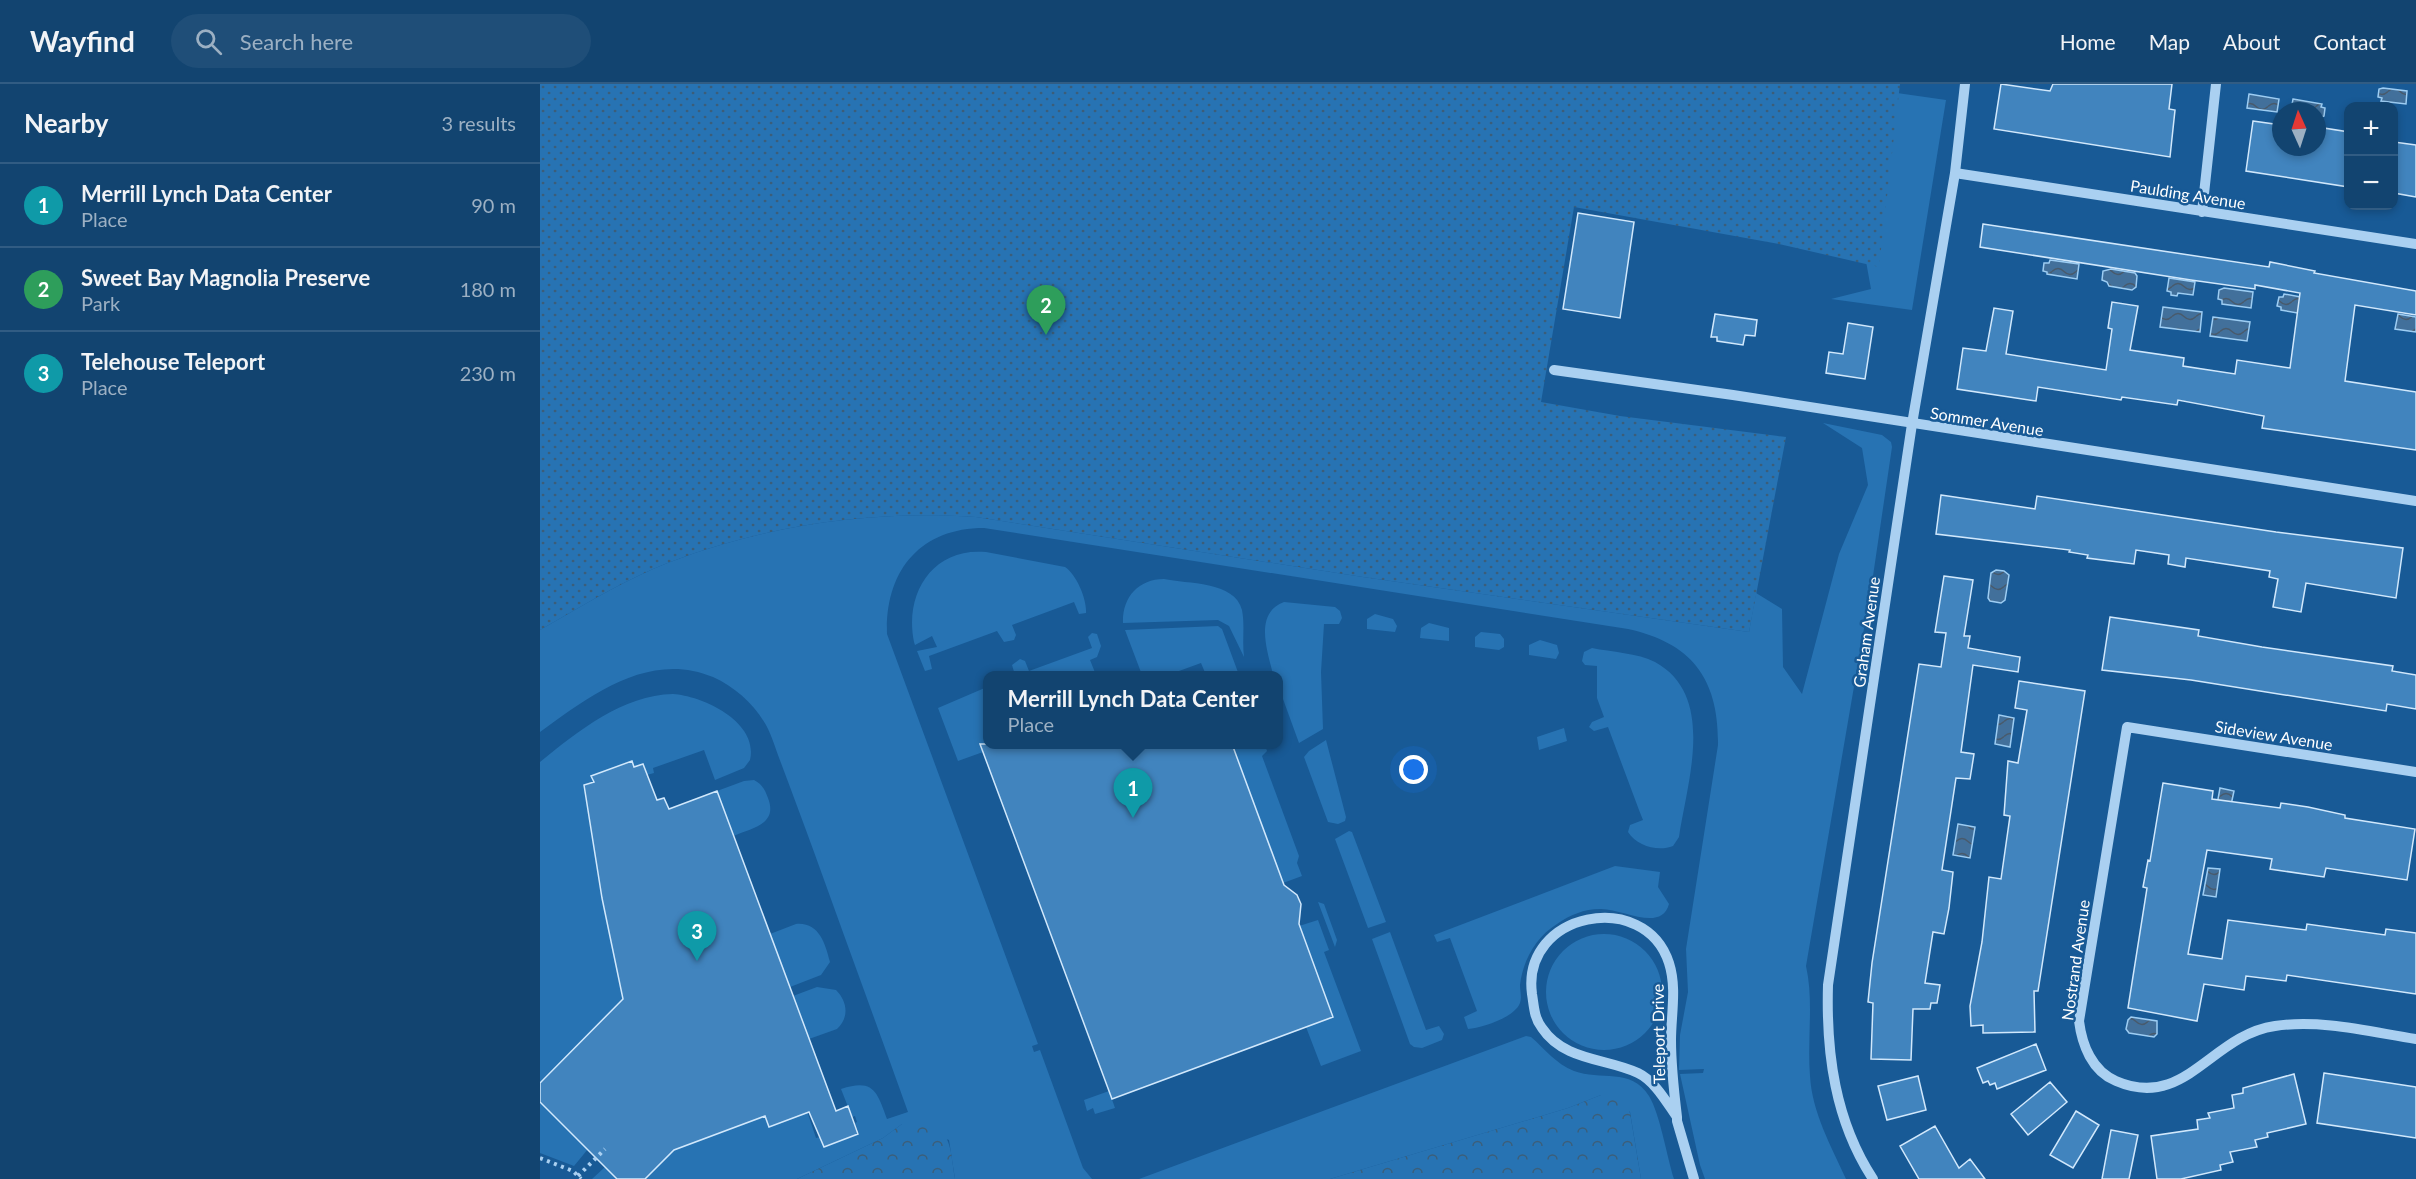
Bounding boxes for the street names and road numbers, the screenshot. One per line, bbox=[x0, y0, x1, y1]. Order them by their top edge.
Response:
street label: Paulding Avenue bbox=[2129, 175, 2247, 213]
street label: Sommer Avenue bbox=[1929, 403, 2045, 439]
street label: Graham Avenue bbox=[1849, 575, 1883, 689]
street label: Sideview Avenue bbox=[2214, 716, 2334, 754]
street label: Nostrand Avenue bbox=[2057, 898, 2093, 1022]
street label: Teleport Drive bbox=[1648, 984, 1668, 1084]

